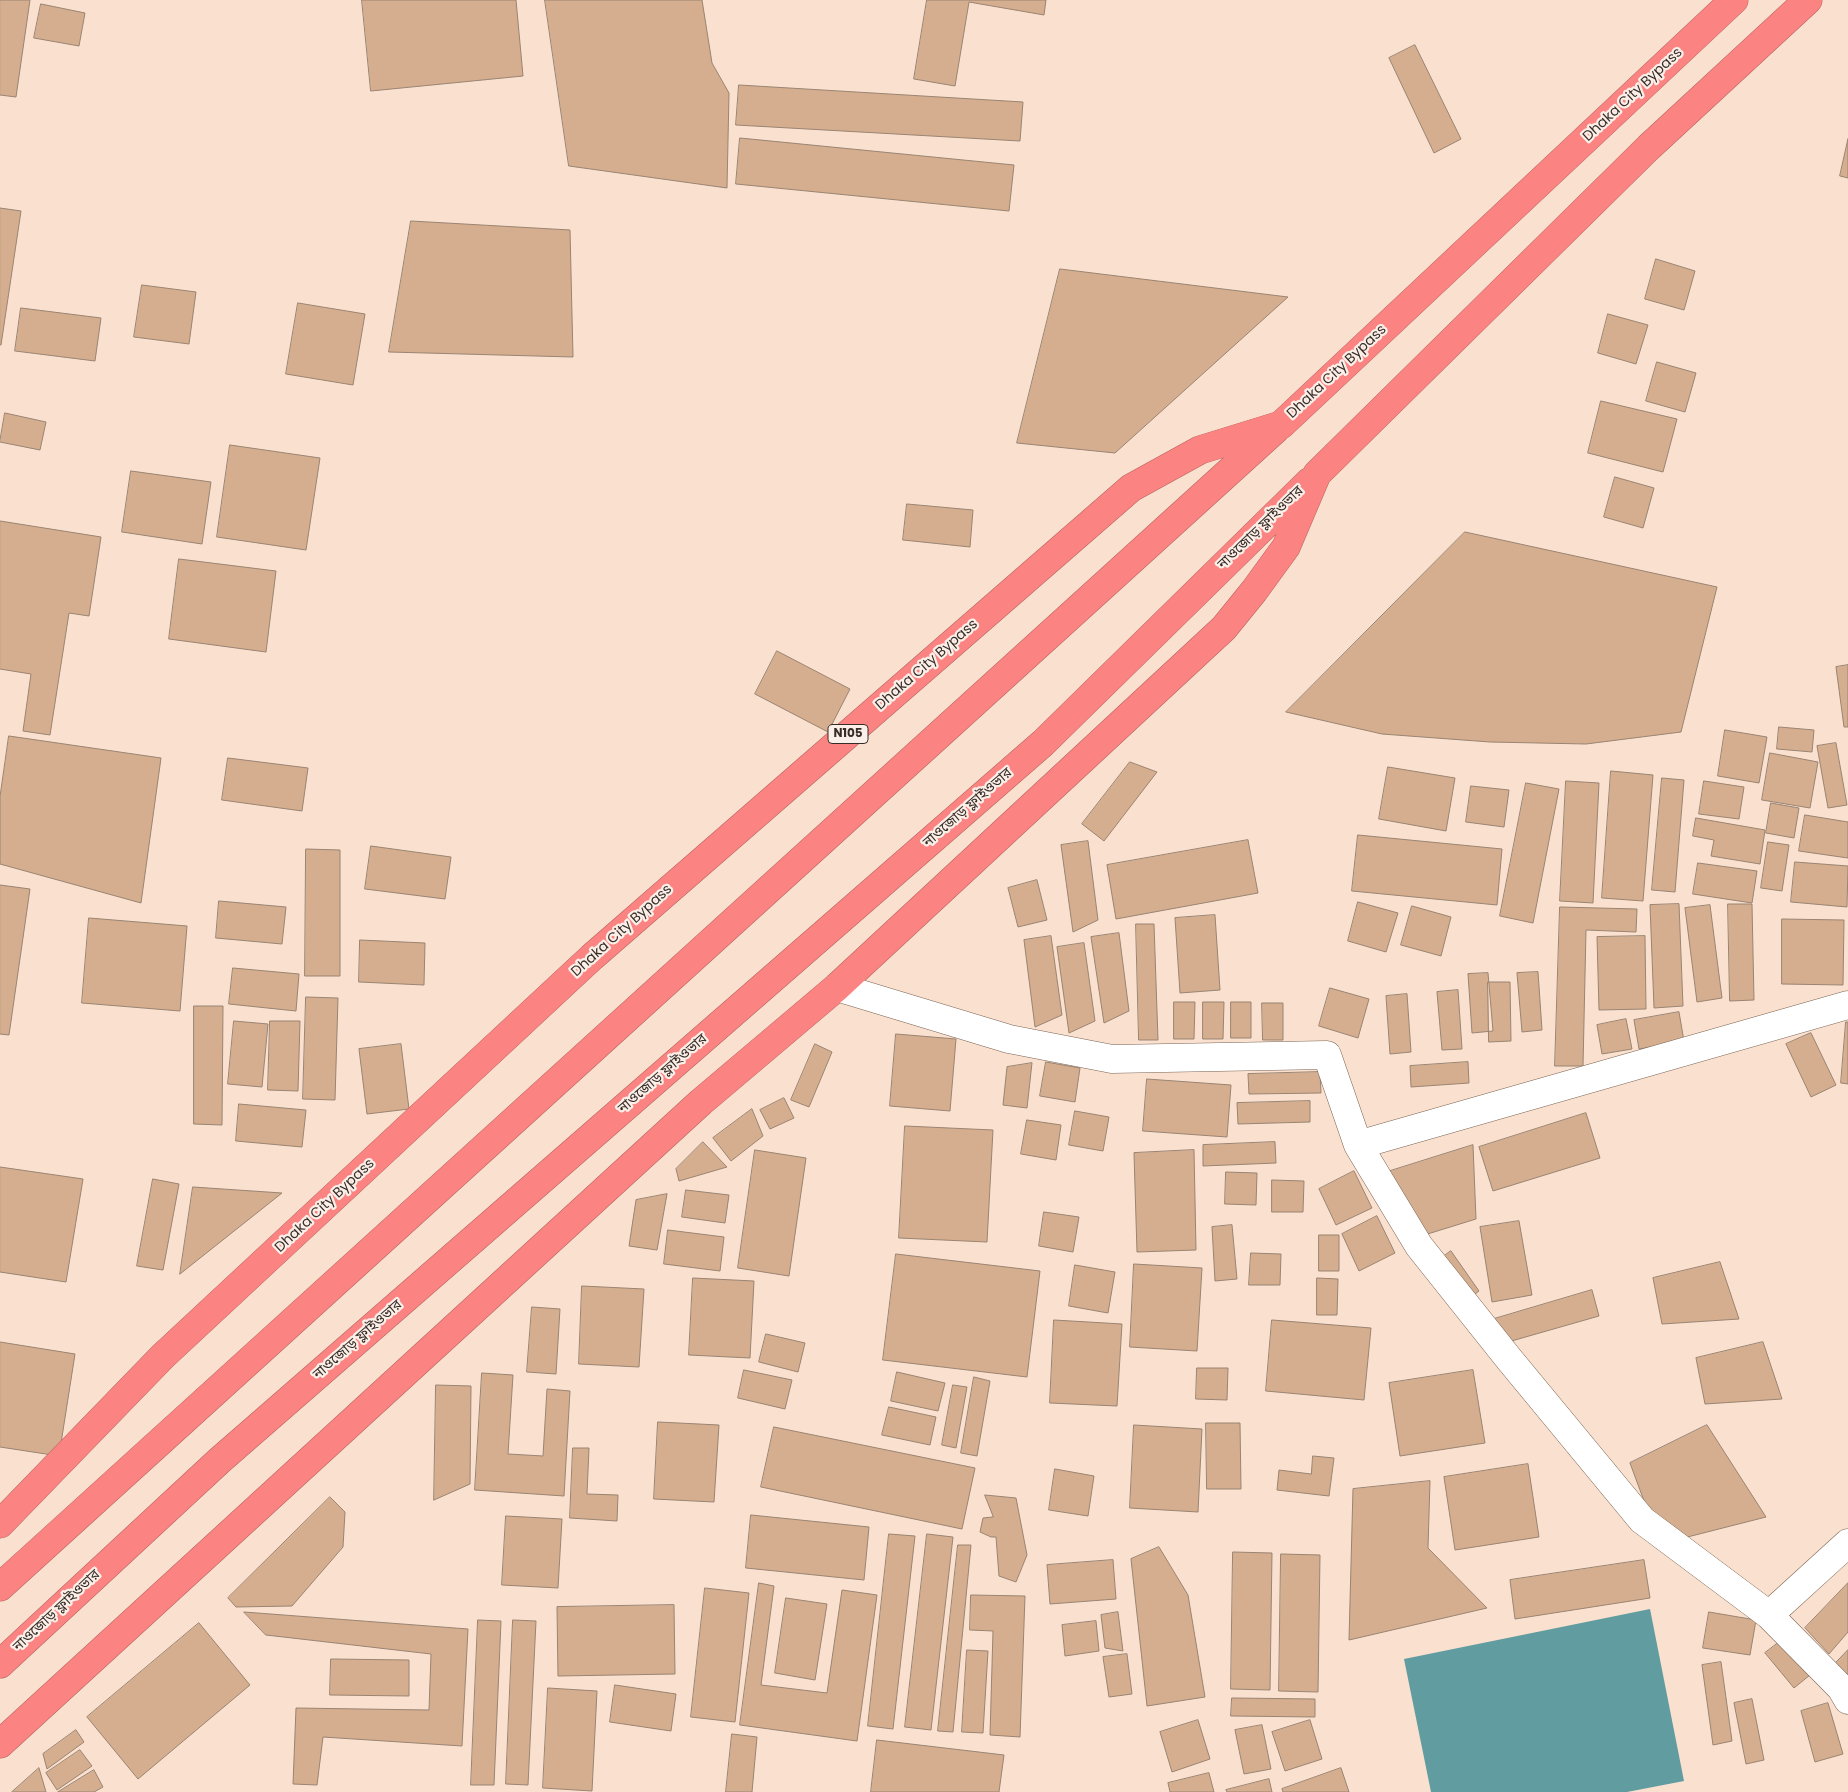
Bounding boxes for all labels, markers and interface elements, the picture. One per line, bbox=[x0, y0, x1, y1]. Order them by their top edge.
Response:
street label: Dhaka City Bypass bbox=[1580, 45, 1686, 145]
street label: Dhaka City Bypass bbox=[1284, 322, 1390, 422]
street label: নাওজোড় ফ্লাইওভার bbox=[1215, 483, 1307, 573]
street label: Dhaka City Bypass bbox=[873, 616, 981, 714]
road number: N105 bbox=[828, 724, 868, 744]
street label: নাওজোড় ফ্লাইওভার bbox=[920, 765, 1016, 851]
street label: Dhaka City Bypass bbox=[568, 881, 676, 981]
street label: নাওজোড় ফ্লাইওভার bbox=[615, 1031, 711, 1117]
street label: Dhaka City Bypass bbox=[272, 1156, 378, 1256]
street label: নাওজোড় ফ্লাইওভার bbox=[310, 1297, 406, 1383]
street label: নাওজোড় ফ্লাইওভার bbox=[10, 1567, 104, 1655]

